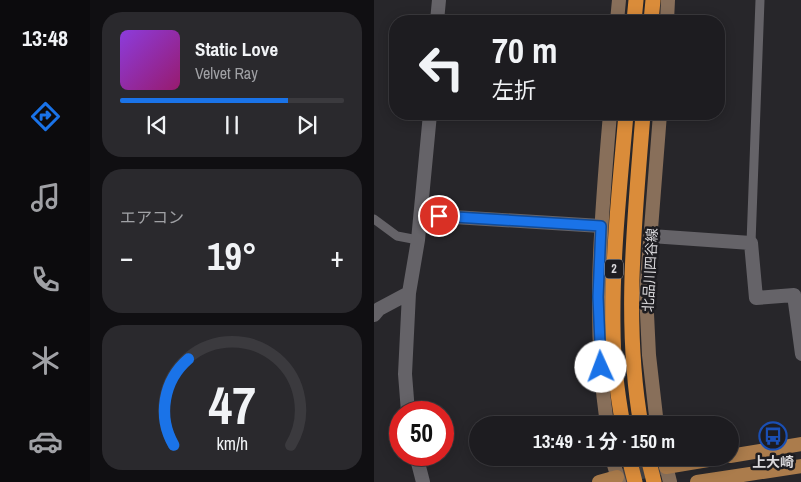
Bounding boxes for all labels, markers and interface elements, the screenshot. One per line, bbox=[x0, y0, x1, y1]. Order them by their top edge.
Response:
text: 13:48 bbox=[22, 23, 68, 53]
text: 70 m bbox=[492, 27, 557, 74]
icon: left bbox=[409, 35, 474, 100]
text: Static Love bbox=[195, 36, 278, 62]
text: Velvet Ray bbox=[195, 62, 258, 84]
text: 左折 bbox=[492, 75, 536, 105]
icon: directions bbox=[28, 99, 63, 134]
icon: previous bbox=[143, 111, 171, 139]
icon: pause bbox=[218, 111, 246, 139]
icon: next bbox=[293, 111, 321, 139]
icon: music bbox=[28, 180, 63, 215]
pin bbox=[418, 195, 460, 237]
icon: arrive bbox=[425, 202, 453, 230]
text: エアコン bbox=[120, 206, 184, 228]
street label: 北品川四谷線 bbox=[639, 228, 661, 312]
text: 19° bbox=[207, 231, 257, 282]
text: − bbox=[120, 238, 133, 276]
text: + bbox=[331, 238, 344, 276]
road number: 2 bbox=[605, 260, 623, 278]
icon: phone bbox=[28, 262, 63, 297]
position arrow bbox=[574, 340, 626, 392]
icon: climate bbox=[28, 343, 63, 378]
text: 47 bbox=[208, 370, 256, 440]
speed limit sign: 50 bbox=[389, 401, 454, 466]
bus stop icon: 上大崎 bbox=[758, 421, 788, 451]
icon: car bbox=[28, 424, 63, 459]
text: 13:49 · 1 分 · 150 m bbox=[533, 428, 675, 454]
text: km/h bbox=[216, 432, 248, 456]
place label: 上大崎 bbox=[752, 453, 794, 471]

